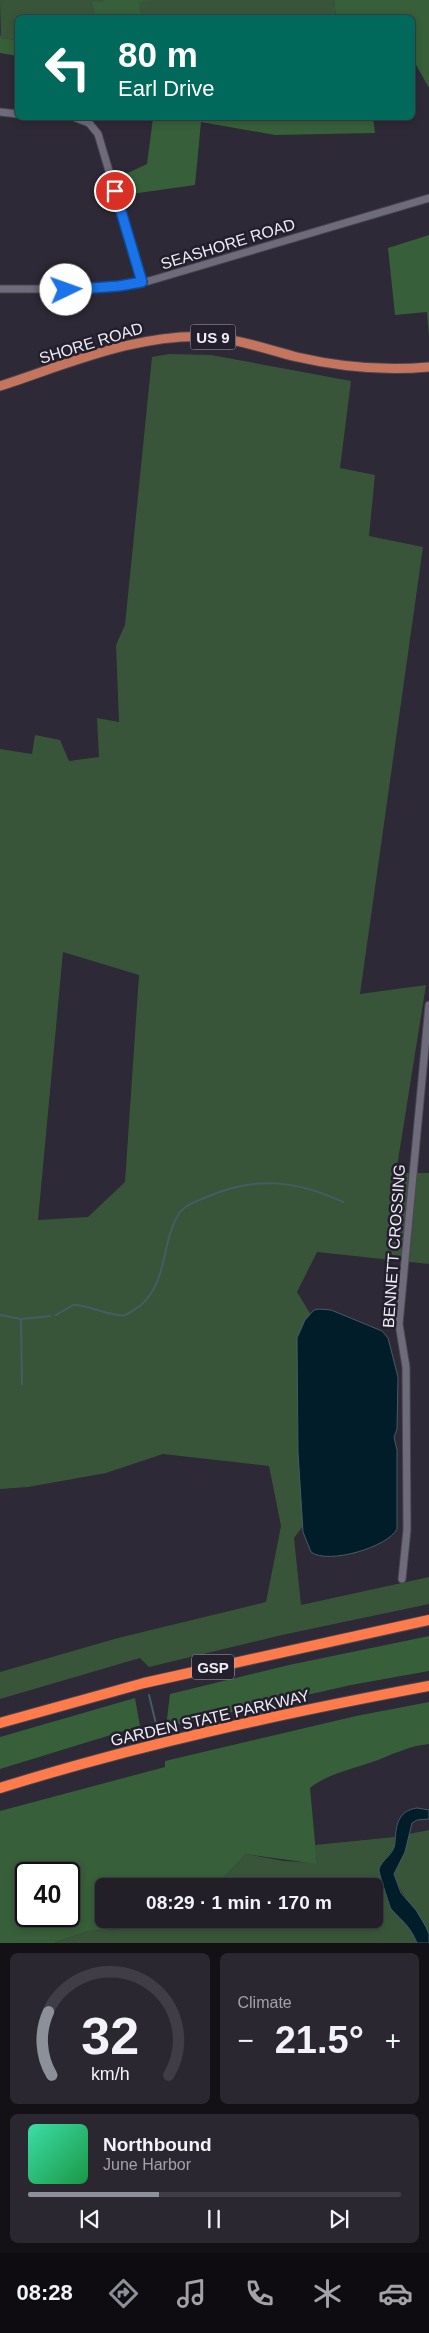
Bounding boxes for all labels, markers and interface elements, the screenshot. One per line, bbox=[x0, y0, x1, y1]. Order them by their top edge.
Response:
icon: left bbox=[35, 35, 100, 100]
text: 80 m bbox=[118, 35, 198, 74]
text: Earl Drive bbox=[118, 76, 215, 101]
pin bbox=[94, 170, 136, 212]
icon: arrive bbox=[101, 177, 129, 205]
street label: SEASHORE ROAD bbox=[159, 215, 297, 273]
position arrow bbox=[39, 263, 91, 315]
street label: SHORE ROAD bbox=[37, 319, 145, 367]
road number: US 9 bbox=[190, 324, 236, 350]
street label: BENNETT CROSSING bbox=[380, 1164, 408, 1328]
road number: GSP bbox=[192, 1654, 234, 1680]
street label: GARDEN STATE PARKWAY bbox=[109, 1687, 311, 1749]
speed limit sign: 40 bbox=[15, 1862, 80, 1927]
text: 08:29 · 1 min · 170 m bbox=[146, 1892, 332, 1913]
text: Climate bbox=[238, 1994, 292, 2011]
text: 32 bbox=[81, 2007, 139, 2065]
text: 21.5° bbox=[275, 2019, 364, 2061]
text: − bbox=[238, 2025, 254, 2056]
text: + bbox=[385, 2025, 401, 2056]
text: km/h bbox=[90, 2064, 129, 2084]
text: Northbound bbox=[103, 2134, 212, 2155]
text: June Harbor bbox=[103, 2156, 191, 2173]
icon: previous bbox=[76, 2205, 104, 2233]
icon: pause bbox=[200, 2205, 228, 2233]
icon: next bbox=[325, 2205, 353, 2233]
icon: directions bbox=[106, 2276, 141, 2311]
icon: music bbox=[174, 2276, 209, 2311]
icon: phone bbox=[242, 2276, 277, 2311]
icon: climate bbox=[310, 2276, 345, 2311]
icon: car bbox=[378, 2276, 413, 2311]
text: 08:28 bbox=[16, 2280, 73, 2305]

